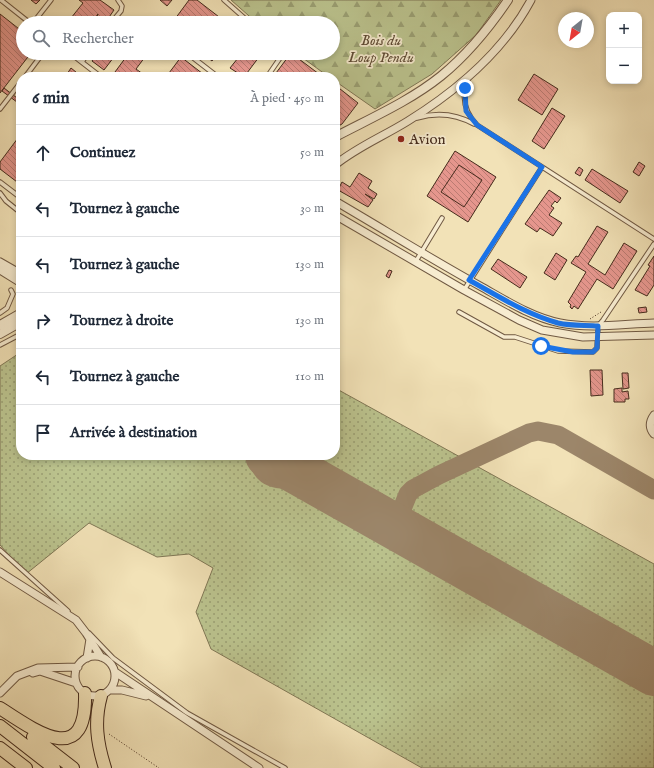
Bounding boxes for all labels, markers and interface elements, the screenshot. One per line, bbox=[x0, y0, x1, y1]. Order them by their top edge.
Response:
north arrow bbox=[558, 12, 594, 48]
map controls bbox=[606, 12, 642, 84]
button: + bbox=[606, 12, 642, 48]
search box bbox=[16, 16, 340, 60]
icon: search bbox=[30, 27, 52, 49]
text: Rechercher bbox=[62, 29, 134, 48]
park label: Bois du Loup Pendu bbox=[347, 31, 414, 67]
button: − bbox=[606, 48, 642, 84]
route end bbox=[456, 79, 474, 97]
text: 6 min bbox=[32, 88, 70, 109]
text: À pied · 450 m bbox=[250, 90, 324, 107]
place label: Avion bbox=[408, 130, 445, 149]
marker: Avion bbox=[396, 134, 406, 144]
icon: ahead bbox=[32, 142, 54, 164]
text: Continuez bbox=[70, 143, 135, 162]
text: 50 m bbox=[300, 144, 324, 161]
icon: left bbox=[32, 198, 54, 220]
text: Tournez à gauche bbox=[70, 199, 179, 218]
text: 30 m bbox=[300, 200, 324, 217]
icon: left bbox=[32, 254, 54, 276]
text: Tournez à gauche bbox=[70, 255, 179, 274]
text: 130 m bbox=[295, 256, 324, 273]
icon: right bbox=[32, 310, 54, 332]
text: Tournez à droite bbox=[70, 311, 173, 330]
text: 130 m bbox=[295, 312, 324, 329]
route start bbox=[532, 337, 550, 355]
icon: left bbox=[32, 366, 54, 388]
text: Tournez à gauche bbox=[70, 367, 179, 386]
text: 110 m bbox=[295, 368, 324, 385]
icon: arrive bbox=[32, 422, 54, 444]
text: Arrivée à destination bbox=[70, 423, 197, 442]

